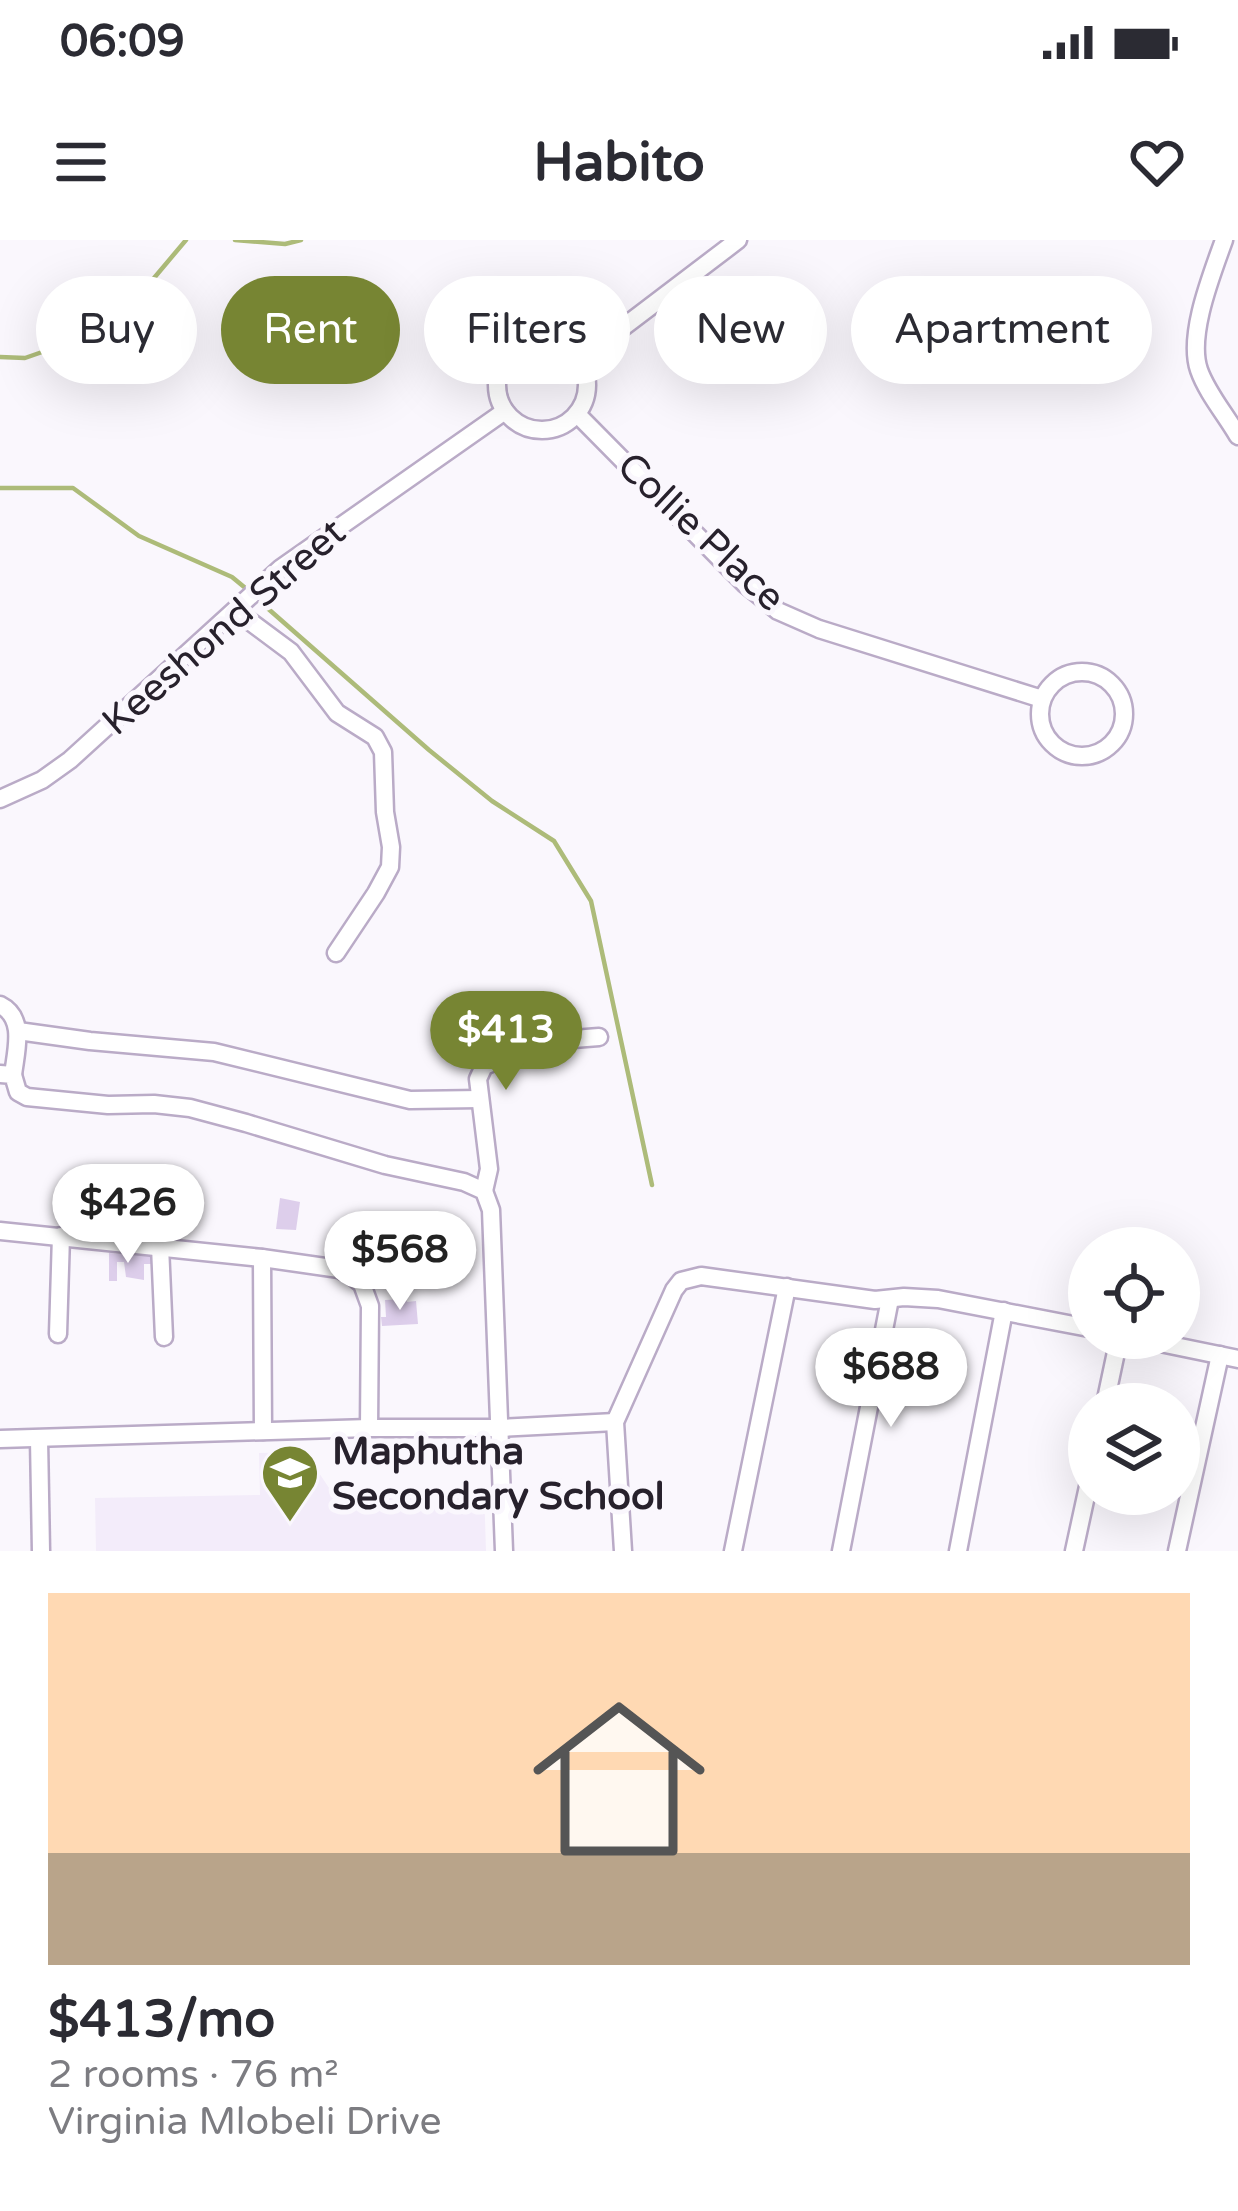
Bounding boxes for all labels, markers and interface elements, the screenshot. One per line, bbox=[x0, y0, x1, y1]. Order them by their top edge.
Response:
text: 06:09 bbox=[60, 15, 185, 69]
icon: menu bbox=[48, 129, 114, 195]
icon: heart bbox=[1124, 129, 1190, 195]
text: Habito bbox=[533, 130, 705, 195]
chip: Buy bbox=[36, 276, 197, 384]
chip: Rent bbox=[221, 276, 400, 384]
chip: Filters bbox=[424, 276, 630, 384]
chip: New bbox=[654, 276, 827, 384]
chip: Apartment bbox=[851, 276, 1152, 384]
street label: Collie Place bbox=[608, 443, 794, 621]
street label: Keeshond Street bbox=[93, 509, 355, 745]
pin: $413 bbox=[435, 991, 577, 1093]
text: $413 bbox=[457, 1006, 555, 1053]
pin: $426 bbox=[57, 1164, 199, 1266]
text: $426 bbox=[79, 1179, 177, 1226]
pin: $568 bbox=[329, 1211, 471, 1313]
text: $568 bbox=[351, 1226, 449, 1273]
map controls bbox=[1068, 1227, 1200, 1515]
button: locate bbox=[1068, 1227, 1200, 1359]
pin: $688 bbox=[820, 1328, 962, 1430]
text: $688 bbox=[842, 1343, 940, 1390]
button: layers bbox=[1068, 1383, 1200, 1515]
place label: Maphutha Secondary School bbox=[332, 1428, 664, 1520]
school or university icon: Maphutha Secondary School bbox=[259, 1442, 321, 1524]
icon: home bbox=[511, 1671, 727, 1887]
text: $413/mo bbox=[48, 1989, 275, 2051]
text: 2 rooms · 76 m² bbox=[48, 2051, 339, 2098]
text: Virginia Mlobeli Drive bbox=[48, 2098, 442, 2145]

